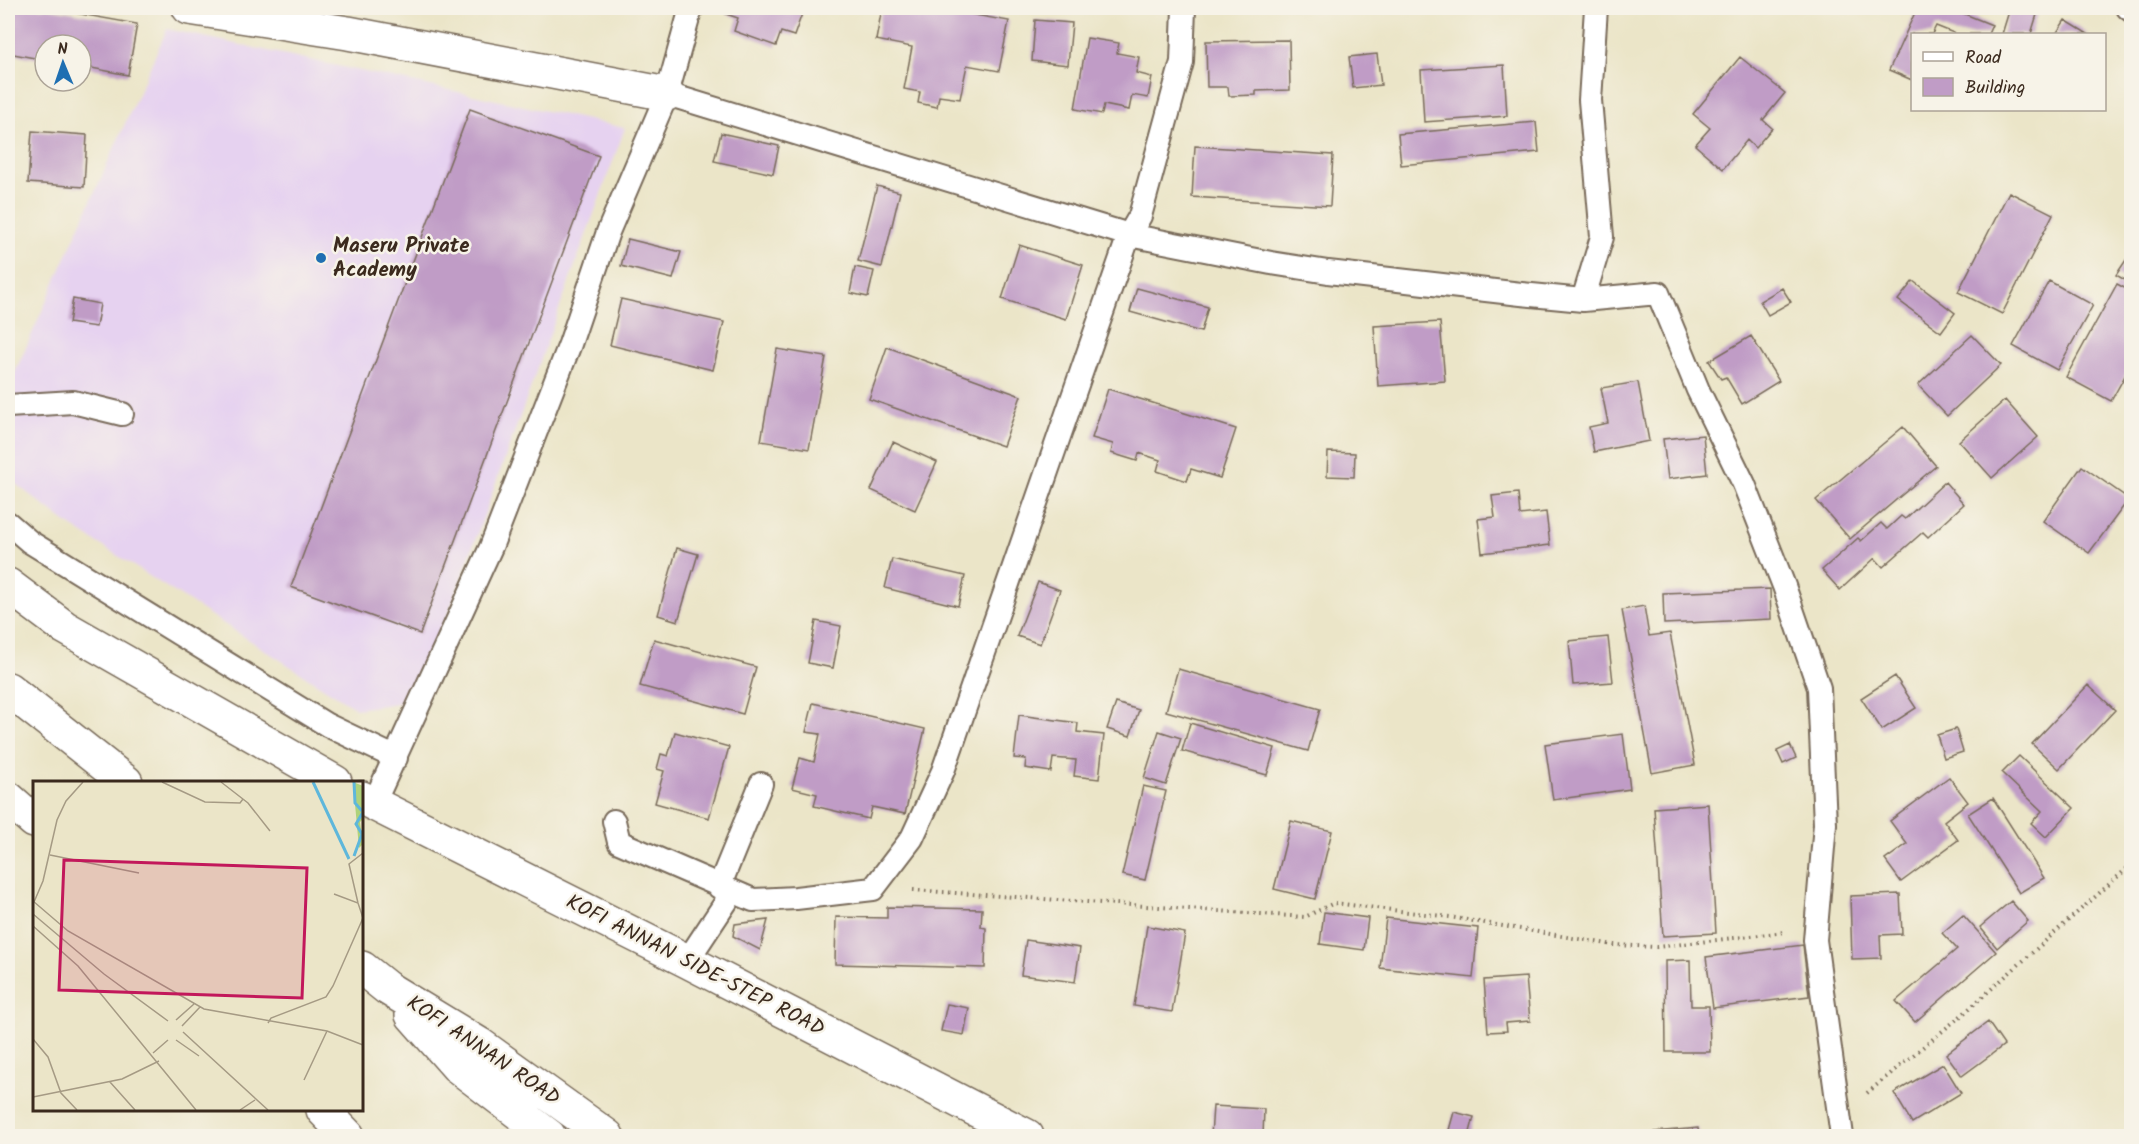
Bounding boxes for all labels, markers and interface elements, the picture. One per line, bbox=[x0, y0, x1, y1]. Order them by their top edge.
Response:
north arrow bbox=[33, 33, 93, 93]
legend bbox=[1911, 33, 2106, 111]
text: N bbox=[57, 37, 68, 62]
text: Road bbox=[1965, 44, 2002, 73]
text: Building bbox=[1965, 74, 2025, 103]
place label: Maseru Private Academy bbox=[333, 230, 469, 287]
marker: Maseru Private Academy bbox=[314, 251, 328, 265]
inset map bbox=[33, 781, 363, 1111]
street label: KOFI ANNAN SIDE-STEP ROAD bbox=[560, 886, 830, 1046]
street label: KOFI ANNAN ROAD bbox=[399, 987, 567, 1115]

